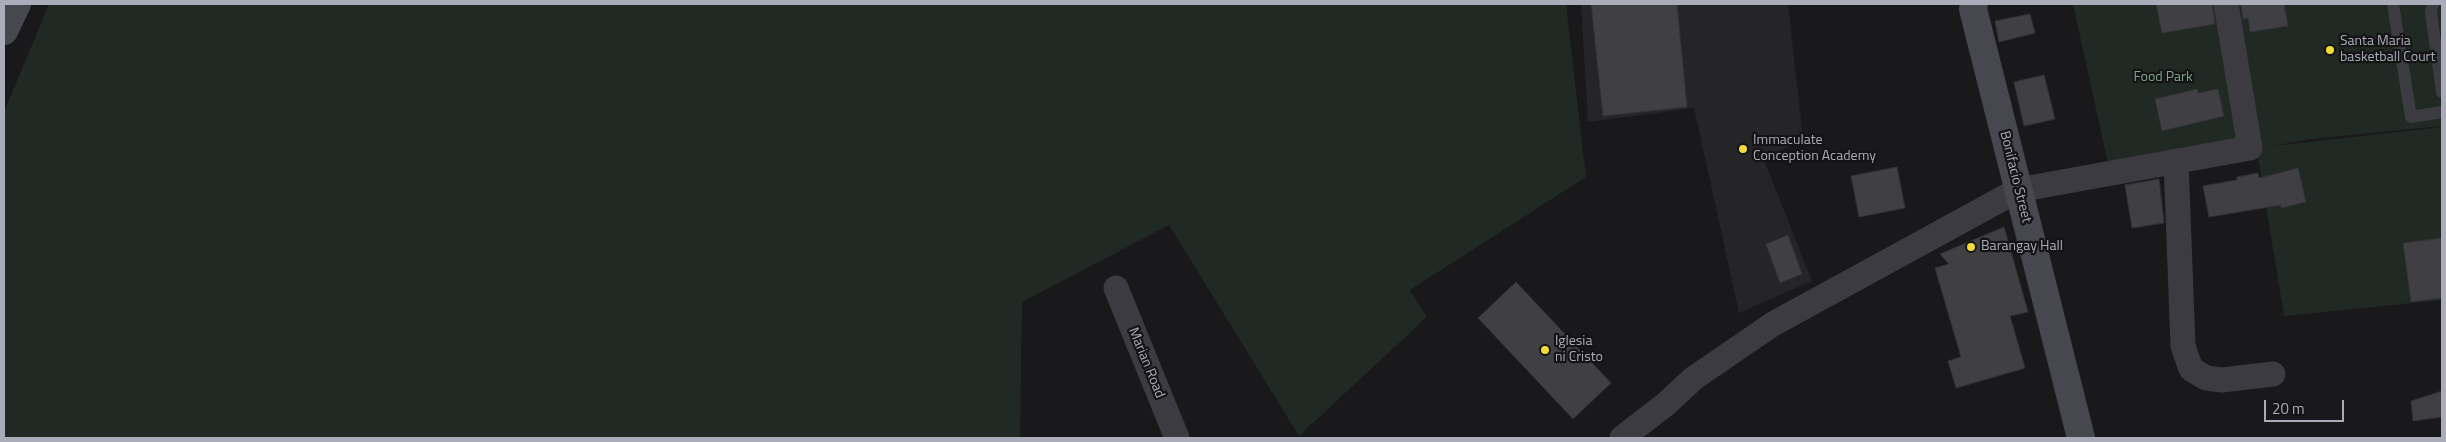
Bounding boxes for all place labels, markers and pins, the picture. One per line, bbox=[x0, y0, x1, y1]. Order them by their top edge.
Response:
place label: Santa Maria basketball Court bbox=[2340, 34, 2435, 66]
marker: Santa Maria basketball Court bbox=[2324, 44, 2336, 56]
place label: Immaculate Conception Academy bbox=[1753, 133, 1876, 166]
marker: Immaculate Conception Academy bbox=[1737, 143, 1749, 155]
place label: Barangay Hall bbox=[1981, 239, 2063, 255]
marker: Barangay Hall bbox=[1965, 241, 1977, 253]
place label: Iglesia ni Cristo bbox=[1555, 334, 1603, 367]
marker: Iglesia ni Cristo bbox=[1539, 344, 1551, 356]

